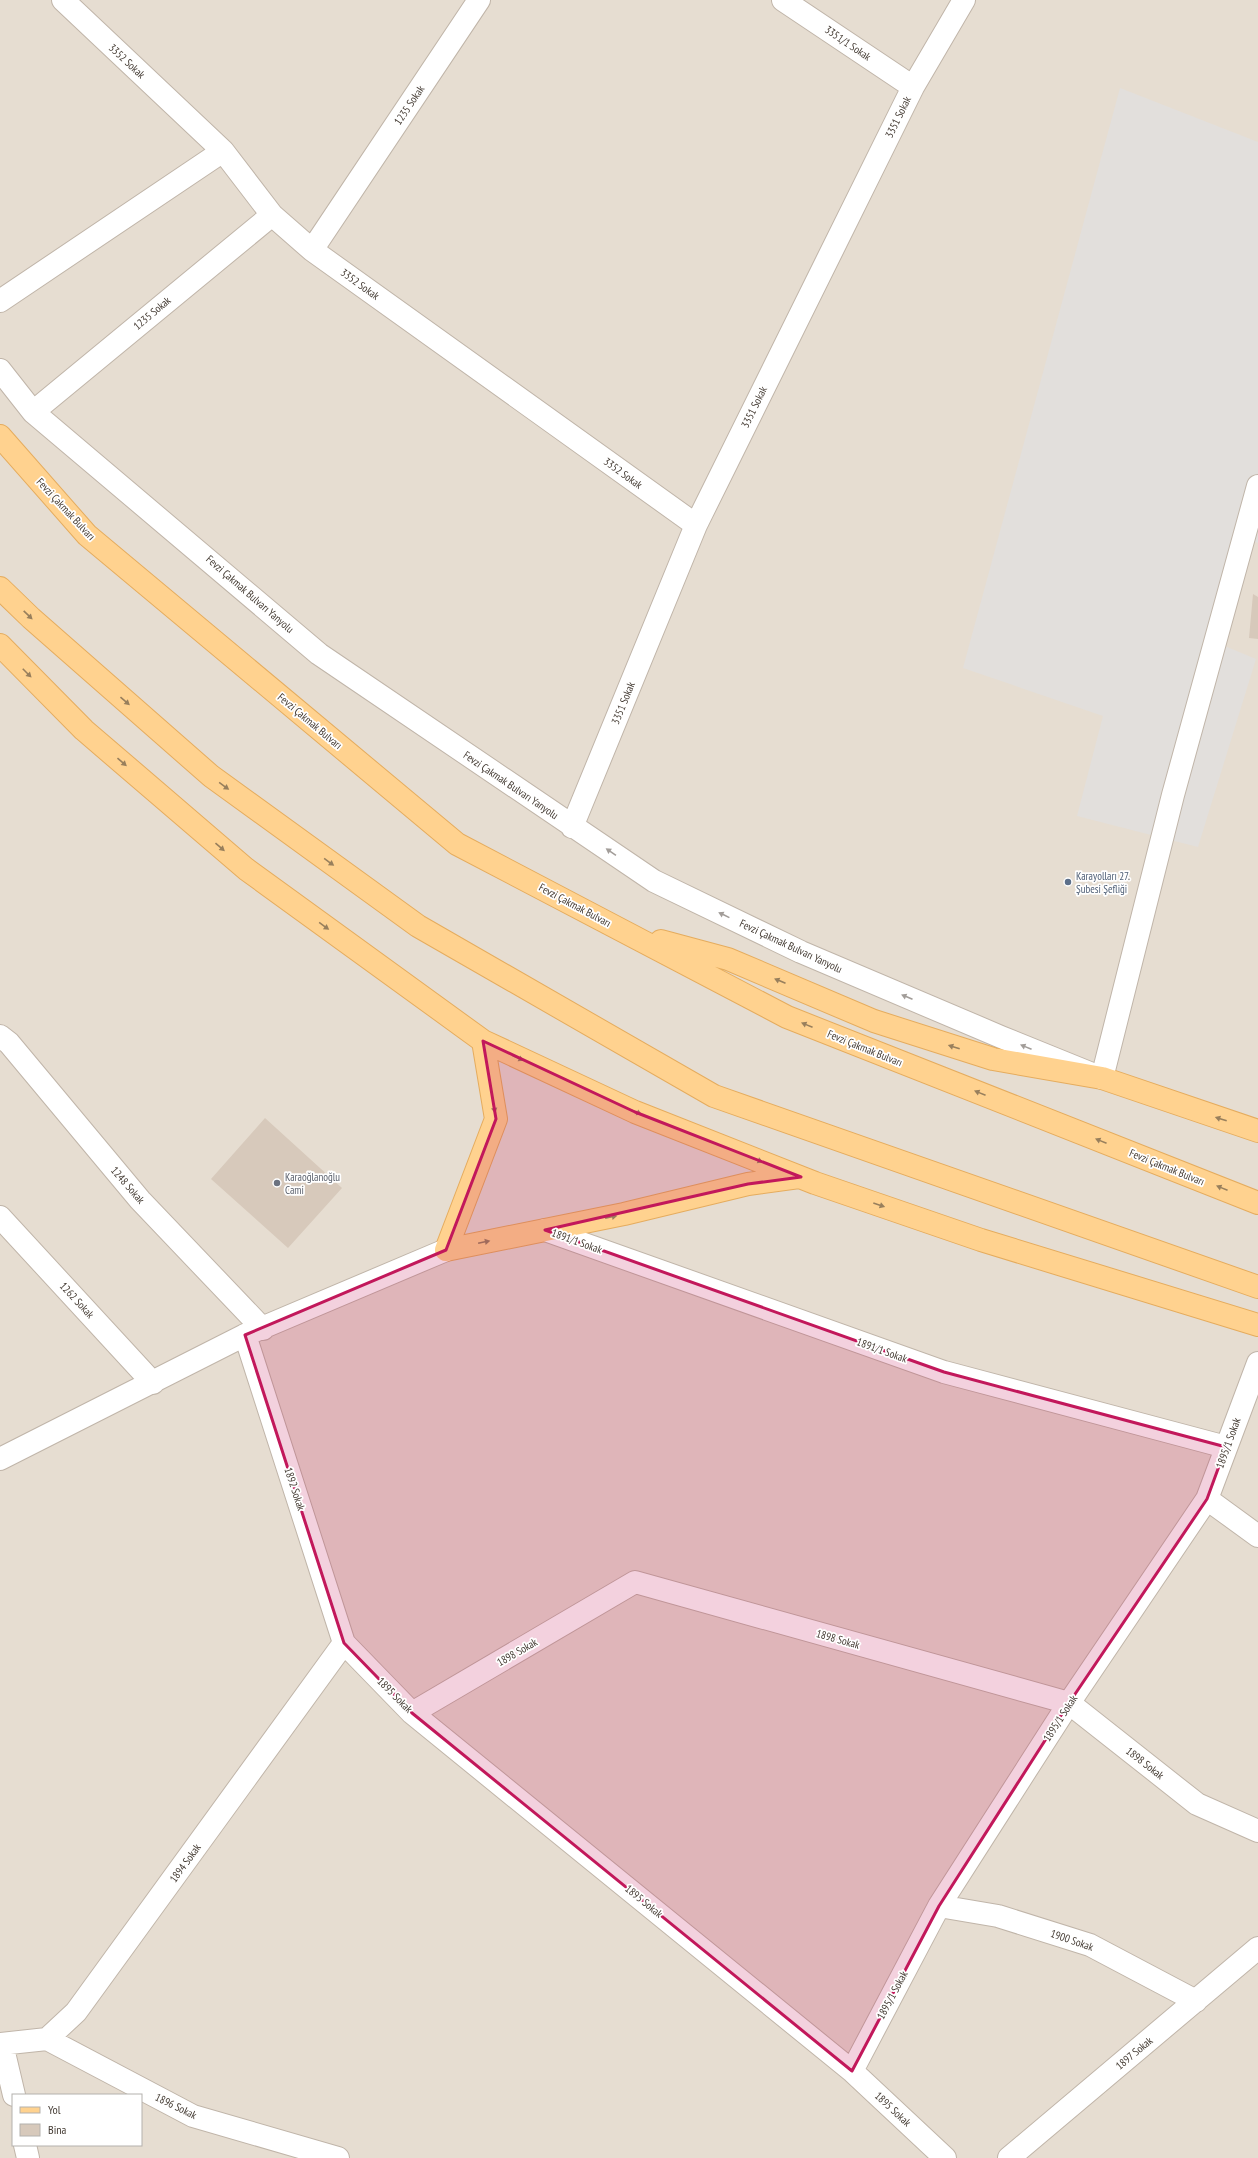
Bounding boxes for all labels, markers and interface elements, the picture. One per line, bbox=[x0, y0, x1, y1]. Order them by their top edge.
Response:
street label: 3351/1 Sokak bbox=[822, 22, 874, 64]
street label: 3352 Sokak bbox=[106, 41, 149, 82]
street label: 1235 Sokak bbox=[391, 82, 428, 127]
street label: 3351 Sokak bbox=[882, 93, 914, 140]
street label: 3352 Sokak bbox=[338, 265, 383, 303]
street label: 1235 Sokak bbox=[130, 293, 174, 333]
street label: 3351 Sokak bbox=[738, 383, 770, 430]
street label: 3352 Sokak bbox=[601, 454, 646, 492]
street label: Fevzi Çakmak Bulvarı bbox=[34, 475, 98, 543]
street label: Fevzi Çakmak Bulvarı Yanyolu bbox=[203, 552, 297, 636]
one-way arrow bbox=[23, 610, 33, 620]
one-way arrow bbox=[23, 668, 32, 678]
street label: 3351 Sokak bbox=[608, 679, 638, 726]
street label: Fevzi Çakmak Bulvarı bbox=[275, 690, 345, 752]
one-way arrow bbox=[120, 696, 130, 706]
street label: Fevzi Çakmak Bulvarı Yanyolu bbox=[461, 748, 561, 822]
one-way arrow bbox=[116, 758, 127, 767]
one-way arrow bbox=[218, 782, 229, 790]
one-way arrow bbox=[215, 843, 225, 852]
one-way arrow bbox=[605, 849, 616, 856]
one-way arrow bbox=[324, 858, 334, 866]
place label: Karayolları 27. Şubesi Şefliği bbox=[1076, 869, 1130, 896]
marker: Karayolları 27. Şubesi Şefliği bbox=[1063, 877, 1073, 887]
street label: Fevzi Çakmak Bulvarı bbox=[536, 880, 614, 930]
one-way arrow bbox=[719, 912, 730, 918]
street label: Fevzi Çakmak Bulvarı Yanyolu bbox=[737, 916, 845, 976]
one-way arrow bbox=[318, 922, 329, 930]
one-way arrow bbox=[775, 978, 786, 984]
one-way arrow bbox=[901, 994, 912, 1000]
one-way arrow bbox=[800, 1021, 812, 1027]
street label: Fevzi Çakmak Bulvarı bbox=[825, 1027, 905, 1069]
one-way arrow bbox=[948, 1043, 960, 1049]
one-way arrow bbox=[1020, 1044, 1032, 1050]
one-way arrow bbox=[512, 1055, 524, 1061]
one-way arrow bbox=[974, 1090, 985, 1096]
one-way arrow bbox=[491, 1101, 497, 1113]
one-way arrow bbox=[630, 1110, 642, 1116]
one-way arrow bbox=[1215, 1116, 1227, 1122]
one-way arrow bbox=[1094, 1137, 1106, 1143]
street label: Fevzi Çakmak Bulvarı bbox=[1127, 1146, 1207, 1188]
one-way arrow bbox=[751, 1157, 763, 1163]
street label: 1248 Sokak bbox=[108, 1164, 148, 1207]
place label: Karaoğlanoğlu Cami bbox=[285, 1170, 340, 1197]
marker: Karaoğlanoğlu Cami bbox=[272, 1178, 282, 1188]
one-way arrow bbox=[1215, 1185, 1227, 1191]
one-way arrow bbox=[873, 1202, 885, 1208]
one-way arrow bbox=[605, 1213, 618, 1219]
street label: 1891/1 Sokak bbox=[550, 1225, 605, 1257]
one-way arrow bbox=[478, 1239, 490, 1245]
street label: 1262 Sokak bbox=[57, 1279, 98, 1322]
street label: 1891/1 Sokak bbox=[855, 1334, 910, 1366]
street label: 1895/1 Sokak bbox=[1212, 1415, 1244, 1470]
street label: 1892 Sokak bbox=[281, 1466, 309, 1513]
street label: 1898 Sokak bbox=[815, 1626, 862, 1652]
street label: 1898 Sokak bbox=[494, 1634, 540, 1669]
street label: 1895 Sokak bbox=[374, 1674, 416, 1716]
street label: 1895/1 Sokak bbox=[1040, 1691, 1081, 1744]
street label: 1898 Sokak bbox=[1123, 1744, 1167, 1783]
street label: 1894 Sokak bbox=[166, 1840, 204, 1885]
street label: 1895 Sokak bbox=[622, 1882, 666, 1921]
street label: 1900 Sokak bbox=[1049, 1926, 1096, 1954]
street label: 1895/1 Sokak bbox=[873, 1968, 911, 2022]
street label: 1897 Sokak bbox=[1113, 2033, 1156, 2073]
street label: 1895 Sokak bbox=[872, 2089, 915, 2130]
street label: 1896 Sokak bbox=[153, 2090, 200, 2122]
legend bbox=[12, 2094, 142, 2146]
text: Yol bbox=[48, 2102, 61, 2117]
text: Bina bbox=[48, 2122, 67, 2137]

